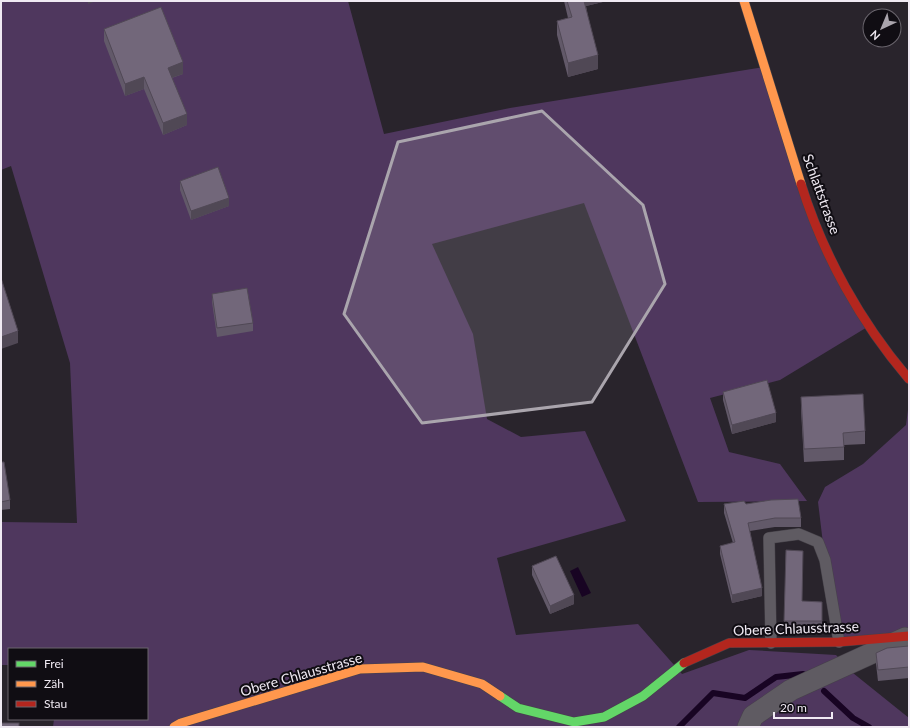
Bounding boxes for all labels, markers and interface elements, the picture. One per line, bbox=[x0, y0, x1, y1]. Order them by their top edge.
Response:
north arrow bbox=[862, 8, 902, 48]
text: N bbox=[867, 28, 882, 43]
street label: Schlattstrasse bbox=[800, 151, 844, 237]
street label: Obere Chlausstrasse bbox=[733, 617, 859, 639]
legend bbox=[8, 648, 148, 720]
street label: Obere Chlausstrasse bbox=[238, 648, 364, 700]
text: Frei bbox=[44, 656, 64, 671]
text: Zäh bbox=[44, 676, 64, 691]
scale bar bbox=[774, 694, 832, 720]
text: Stau bbox=[44, 696, 67, 711]
text: 20 m bbox=[780, 700, 807, 715]

